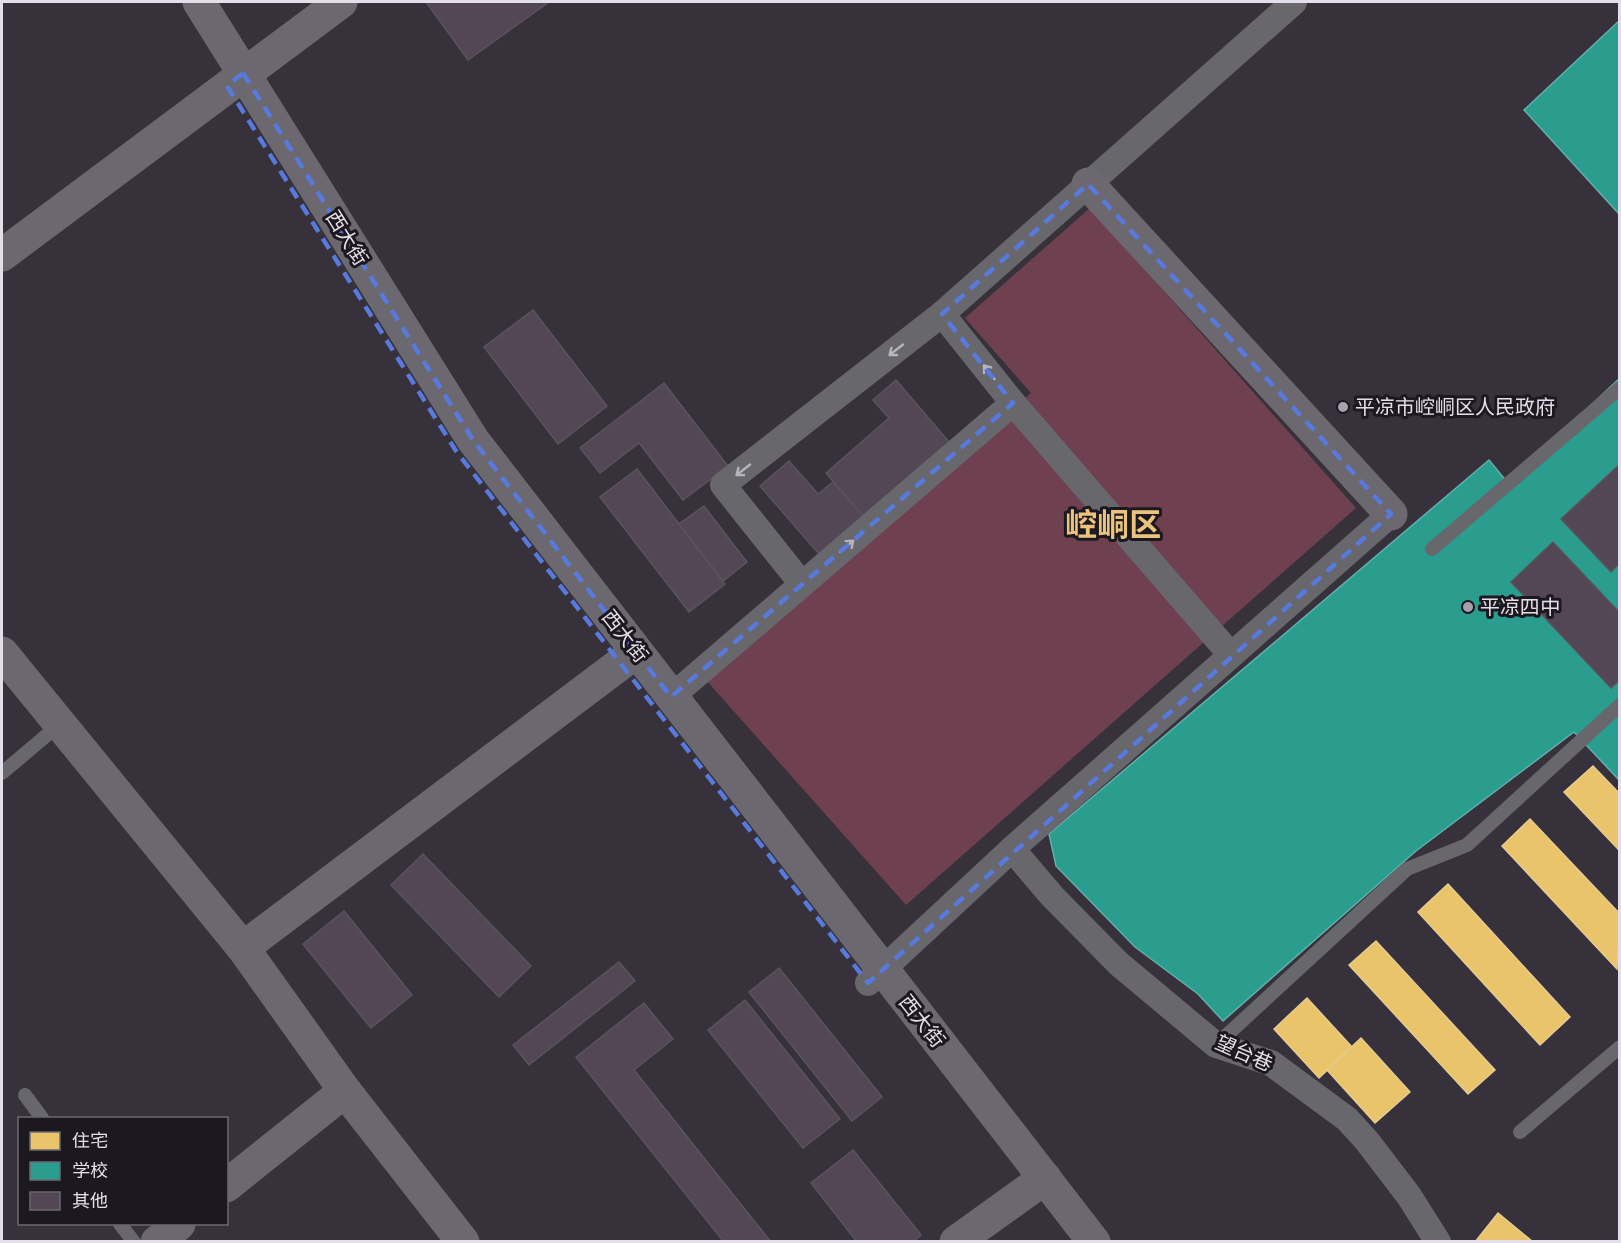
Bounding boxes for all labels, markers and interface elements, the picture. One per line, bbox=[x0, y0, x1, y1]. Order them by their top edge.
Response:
street label: 西大街 bbox=[320, 207, 372, 270]
one-way arrow bbox=[888, 343, 904, 356]
one-way arrow bbox=[982, 365, 995, 381]
place label: 平凉市崆峒区人民政府 bbox=[1355, 396, 1555, 420]
marker: 平凉市崆峒区人民政府 bbox=[1336, 400, 1350, 414]
one-way arrow bbox=[735, 463, 751, 476]
district label: 崆峒区 bbox=[1065, 507, 1161, 546]
one-way arrow bbox=[839, 539, 854, 553]
place label: 平凉四中 bbox=[1480, 596, 1560, 620]
marker: 平凉四中 bbox=[1461, 600, 1475, 614]
street label: 西大街 bbox=[596, 606, 652, 668]
street label: 西大街 bbox=[893, 991, 949, 1053]
street label: 望台巷 bbox=[1211, 1031, 1276, 1077]
legend bbox=[18, 1117, 228, 1225]
text: 住宅 bbox=[72, 1131, 108, 1152]
text: 学校 bbox=[72, 1161, 108, 1182]
text: 其他 bbox=[72, 1191, 108, 1212]

